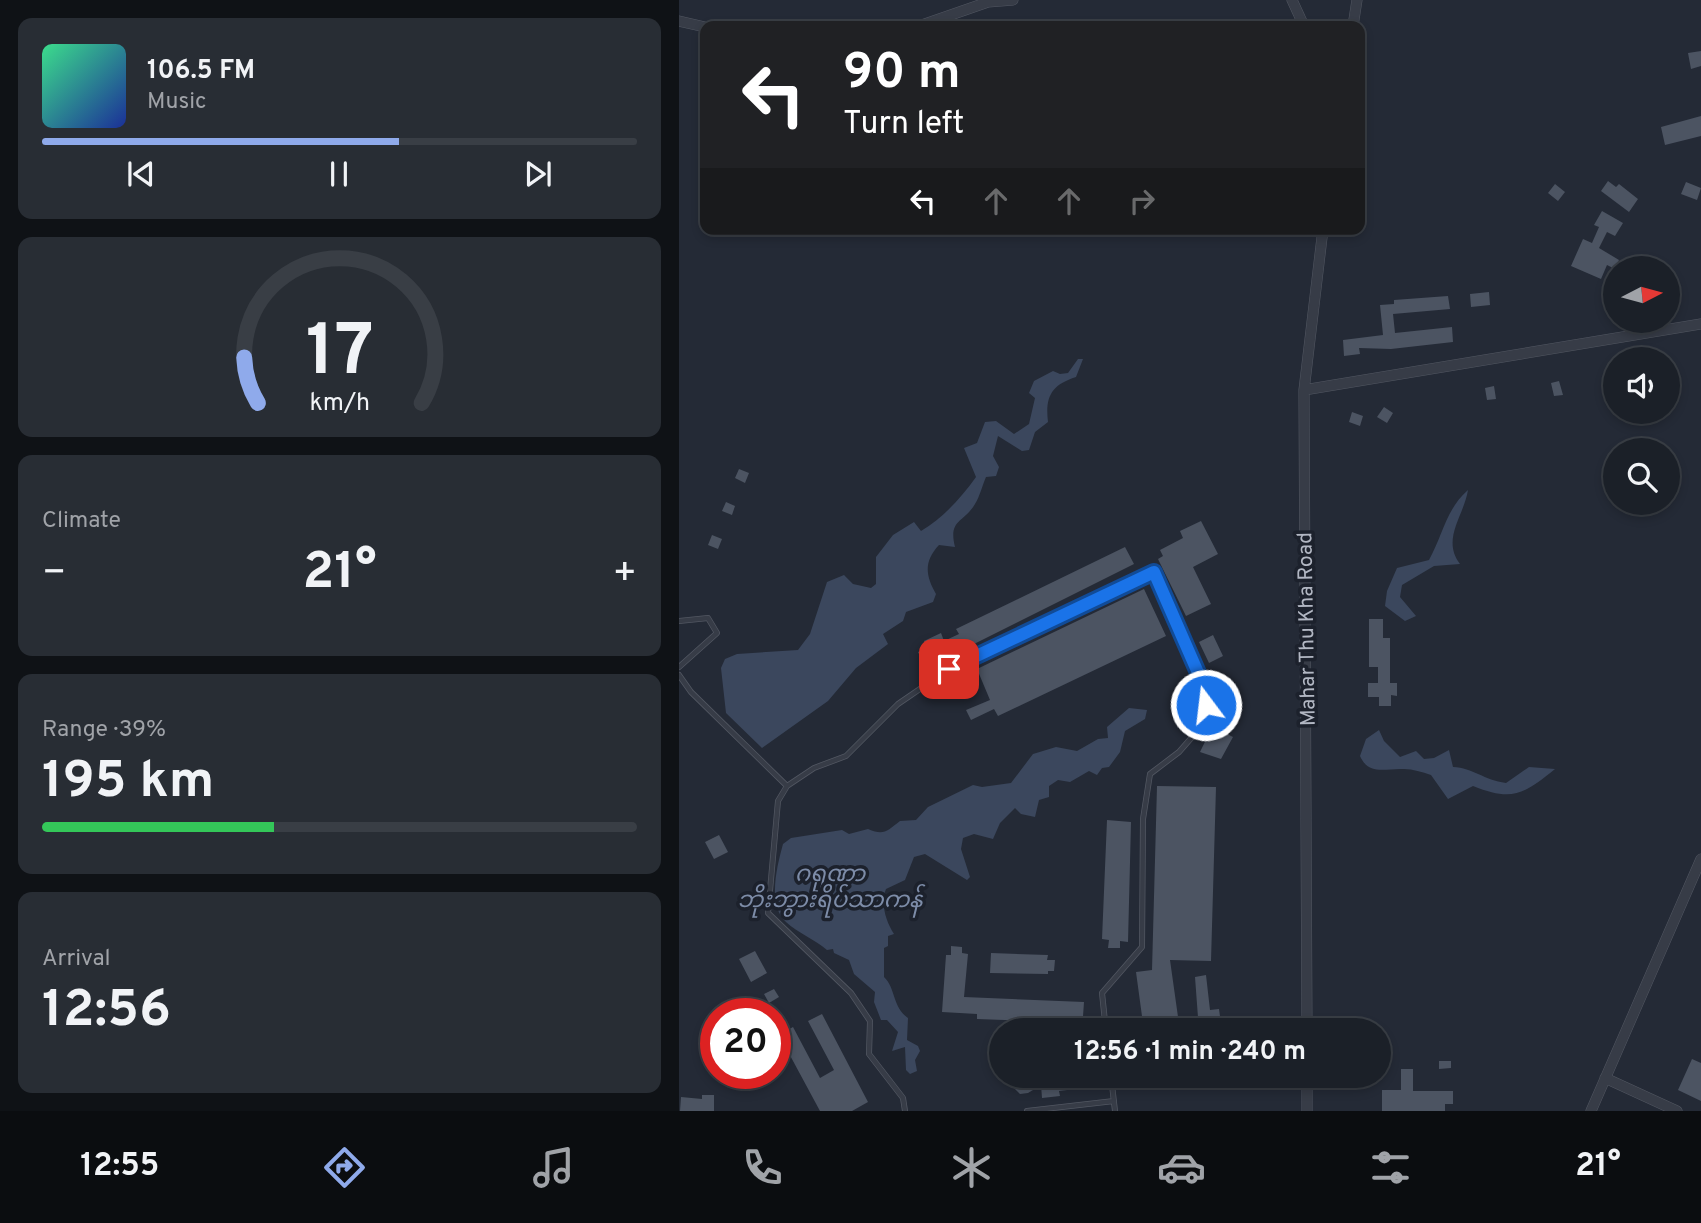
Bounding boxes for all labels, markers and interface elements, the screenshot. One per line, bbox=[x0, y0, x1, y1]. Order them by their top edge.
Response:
text: 90 m bbox=[843, 44, 961, 106]
icon: left bbox=[728, 49, 819, 140]
text: 106.5 FM bbox=[147, 55, 255, 88]
text: Music bbox=[147, 88, 207, 117]
text: Turn left bbox=[843, 105, 964, 145]
icon: previous bbox=[122, 155, 160, 193]
icon: pause bbox=[320, 155, 358, 193]
icon: next bbox=[519, 155, 557, 193]
icon: left bbox=[904, 182, 942, 220]
icon: ahead bbox=[977, 182, 1015, 220]
icon: ahead bbox=[1050, 182, 1088, 220]
icon: right bbox=[1123, 182, 1161, 220]
north arrow bbox=[1603, 256, 1680, 332]
map controls bbox=[1603, 256, 1680, 515]
text: 17 bbox=[305, 309, 374, 401]
button: sound bbox=[1603, 347, 1680, 424]
text: km/h bbox=[309, 388, 370, 420]
button: search bbox=[1603, 438, 1680, 515]
text: Climate bbox=[42, 507, 121, 536]
street label: Mahar Thu Kha Road bbox=[1292, 532, 1323, 726]
text: 21° bbox=[302, 541, 377, 607]
text: − bbox=[42, 550, 67, 599]
text: + bbox=[612, 550, 637, 599]
pin bbox=[919, 639, 979, 699]
icon: arrive bbox=[930, 650, 968, 688]
position arrow bbox=[1169, 668, 1243, 742]
text: Range · 39% bbox=[42, 716, 166, 745]
text: 195 km bbox=[42, 750, 214, 816]
water label: ဂရုဏာ ဘိုးဘွားရိပ်သာကန် bbox=[738, 861, 925, 918]
text: Arrival bbox=[42, 945, 111, 974]
text: 12:56 bbox=[42, 979, 171, 1045]
speed limit sign: 20 bbox=[700, 998, 791, 1089]
text: 12:56 · 1 min · 240 m bbox=[1074, 1036, 1306, 1069]
icon: directions bbox=[320, 1143, 369, 1192]
icon: music bbox=[529, 1143, 578, 1192]
icon: phone bbox=[738, 1143, 787, 1192]
icon: climate bbox=[947, 1143, 996, 1192]
icon: car bbox=[1157, 1143, 1206, 1192]
icon: filters bbox=[1366, 1143, 1415, 1192]
text: 12:55 bbox=[80, 1147, 159, 1187]
text: 21° bbox=[1575, 1147, 1621, 1187]

